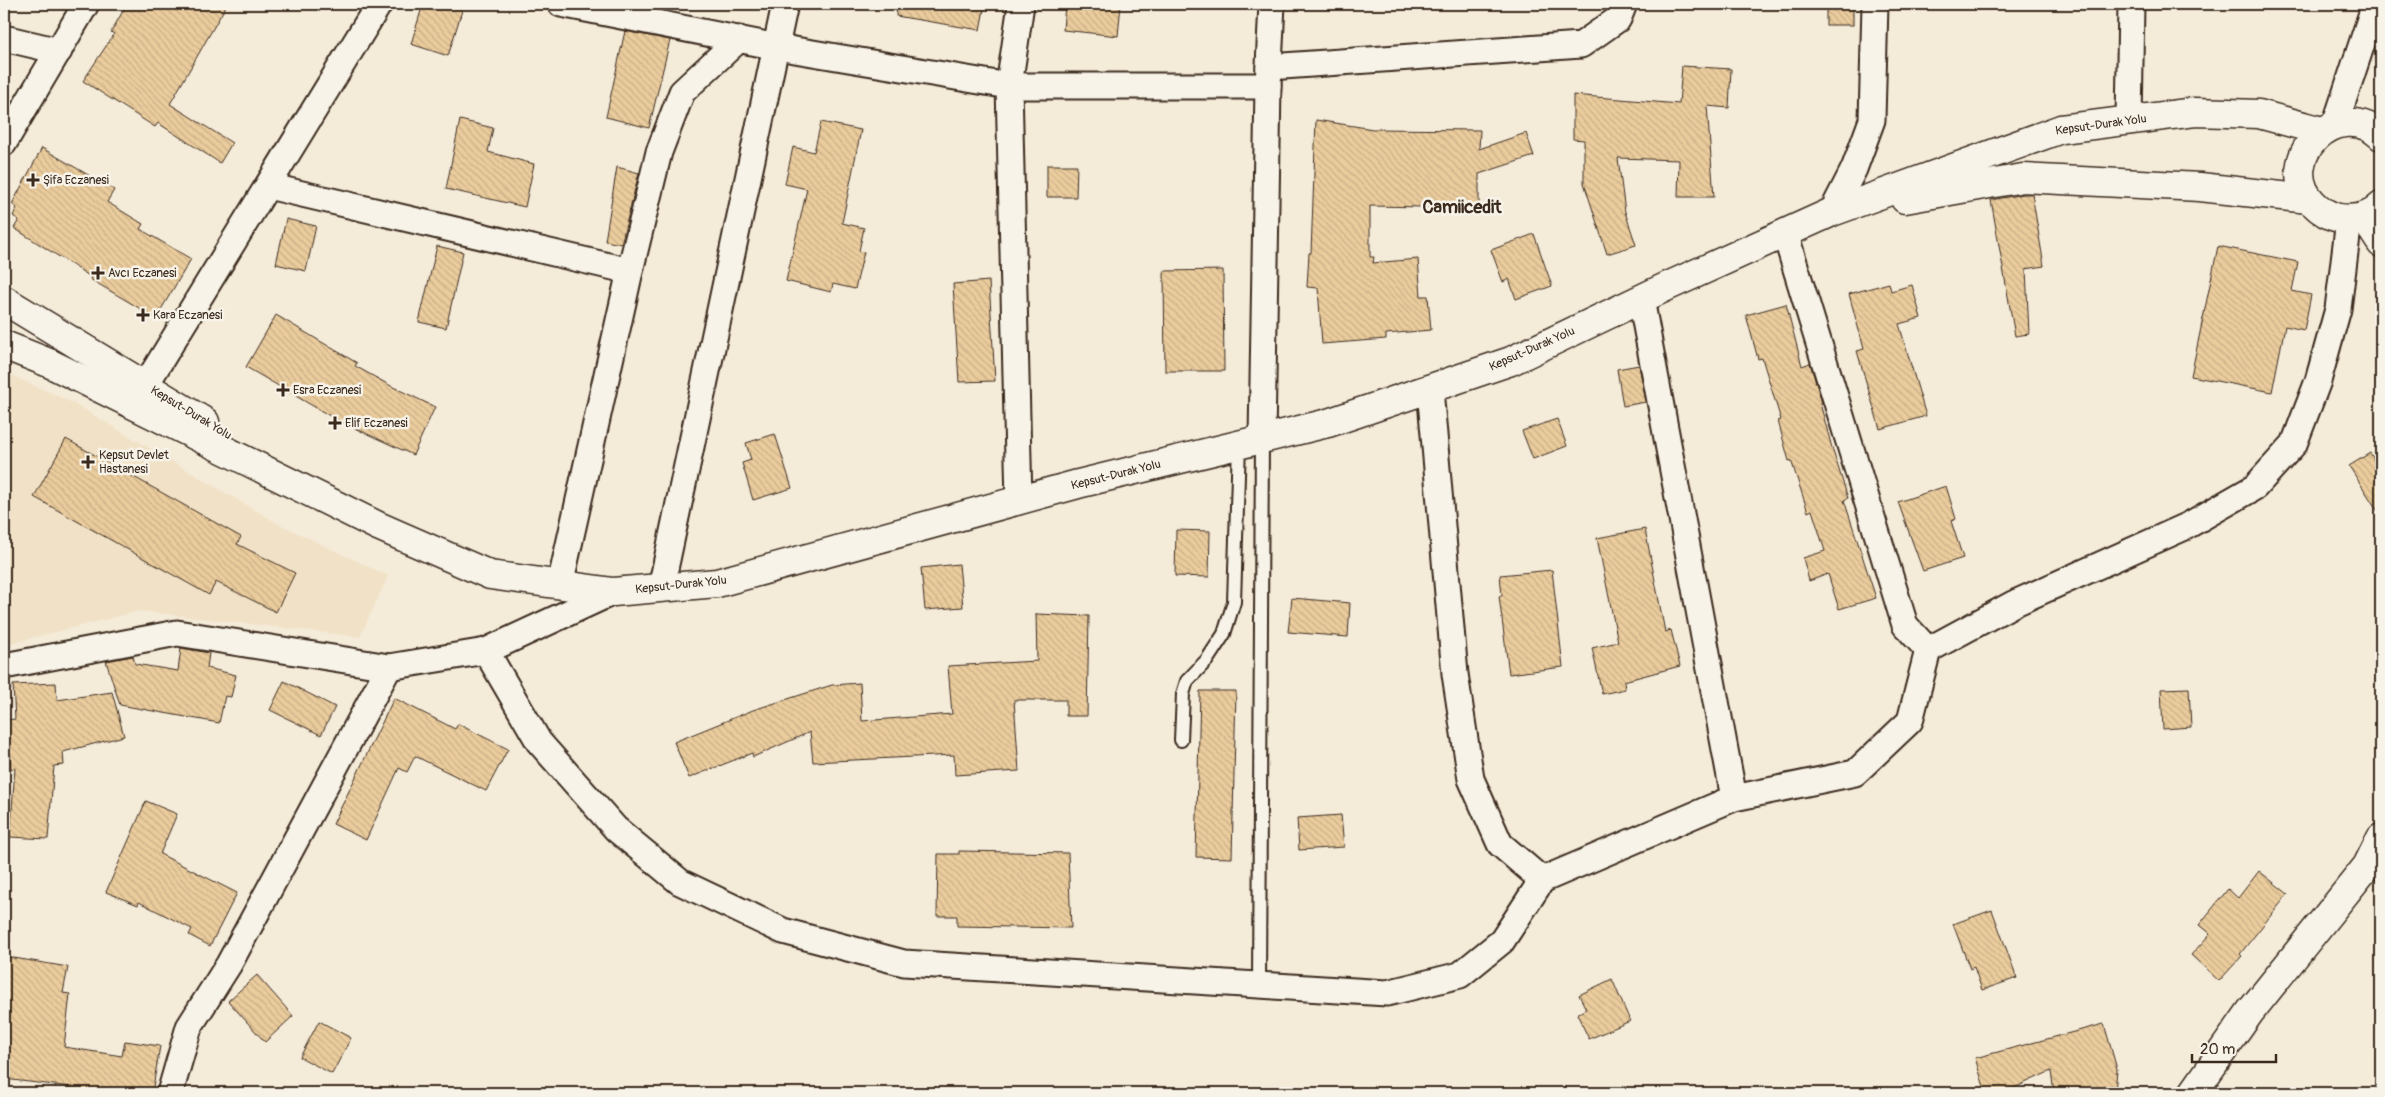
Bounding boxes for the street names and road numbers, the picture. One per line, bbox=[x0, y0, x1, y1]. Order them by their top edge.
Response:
street label: Kepsut-Durak Yolu bbox=[2054, 111, 2148, 139]
street label: Kepsut-Durak Yolu bbox=[1487, 323, 1577, 375]
street label: Kepsut-Durak Yolu bbox=[148, 383, 234, 443]
street label: Kepsut-Durak Yolu bbox=[1070, 457, 1162, 493]
street label: Kepsut-Durak Yolu bbox=[634, 573, 728, 597]

